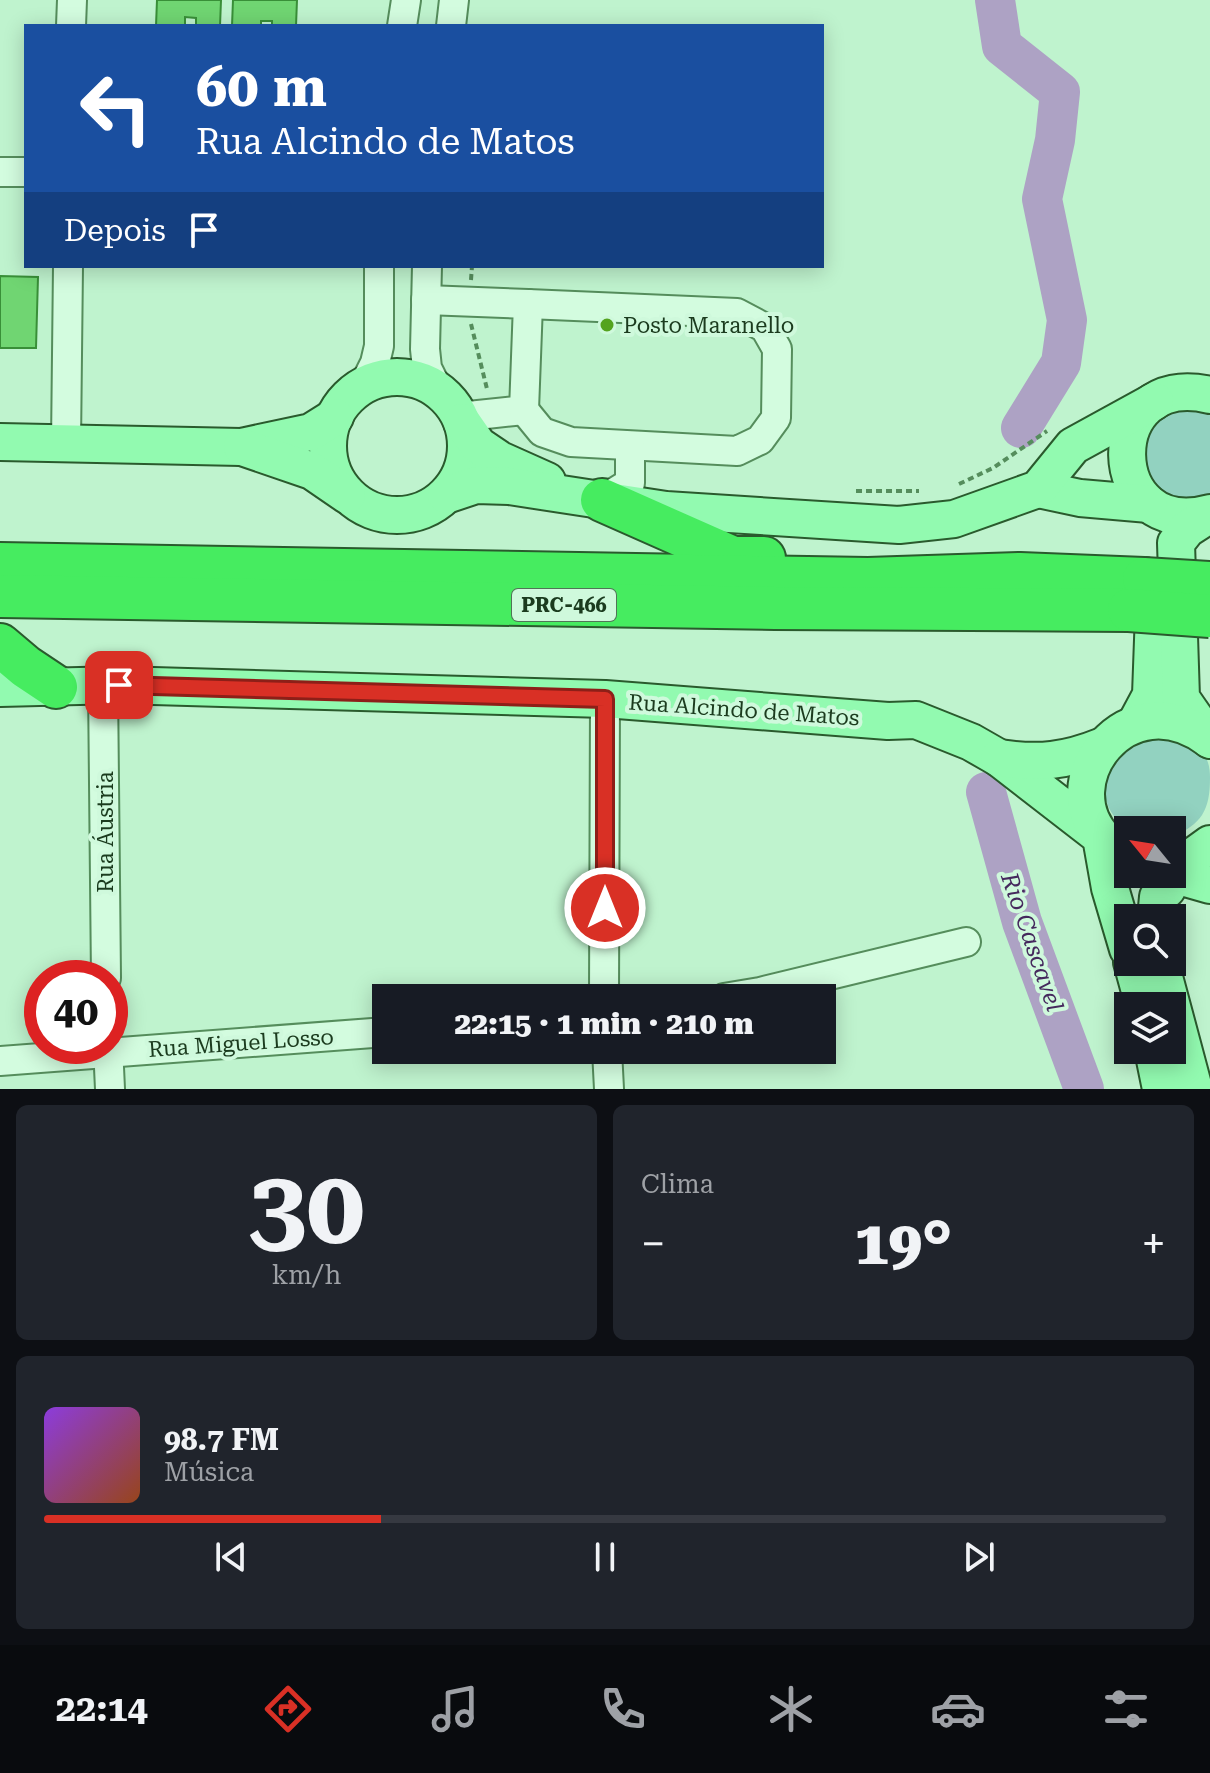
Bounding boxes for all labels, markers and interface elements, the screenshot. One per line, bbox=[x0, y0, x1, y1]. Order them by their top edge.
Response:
text: 60 m bbox=[196, 54, 327, 120]
icon: left bbox=[64, 56, 168, 160]
text: Rua Alcindo de Matos bbox=[196, 121, 575, 163]
icon: arrive bbox=[182, 208, 226, 252]
text: Depois bbox=[64, 213, 166, 248]
place label: Posto Maranello bbox=[623, 313, 794, 338]
marker: Posto Maranello bbox=[598, 316, 616, 334]
road number: PRC-466 bbox=[512, 589, 616, 621]
pin bbox=[85, 651, 153, 719]
icon: arrive bbox=[97, 663, 141, 707]
street label: Rua Alcindo de Matos bbox=[628, 689, 860, 731]
street label: Rua Áustria bbox=[92, 771, 118, 893]
north arrow bbox=[1114, 816, 1186, 888]
map controls bbox=[1114, 816, 1186, 1064]
position arrow bbox=[563, 866, 647, 950]
water label: Rio Cascavel bbox=[995, 868, 1069, 1015]
button: search bbox=[1114, 904, 1186, 976]
speed limit sign: 40 bbox=[24, 960, 128, 1064]
button: layers bbox=[1114, 992, 1186, 1064]
text: 22:15 · 1 min · 210 m bbox=[454, 1006, 754, 1041]
street label: Rua Miguel Losso bbox=[147, 1024, 335, 1062]
text: 30 bbox=[248, 1147, 365, 1268]
text: Clima bbox=[641, 1169, 714, 1199]
text: 19° bbox=[855, 1208, 952, 1279]
text: − bbox=[641, 1218, 666, 1270]
text: + bbox=[1141, 1218, 1166, 1270]
text: km/h bbox=[272, 1260, 341, 1290]
text: 98.7 FM bbox=[164, 1422, 279, 1457]
text: Música bbox=[164, 1457, 254, 1487]
icon: previous bbox=[209, 1535, 253, 1579]
icon: pause bbox=[583, 1535, 627, 1579]
icon: next bbox=[957, 1535, 1001, 1579]
icon: directions bbox=[260, 1681, 316, 1737]
icon: music bbox=[427, 1681, 483, 1737]
icon: phone bbox=[595, 1681, 651, 1737]
icon: climate bbox=[763, 1681, 819, 1737]
icon: car bbox=[930, 1681, 986, 1737]
icon: filters bbox=[1098, 1681, 1154, 1737]
text: 22:14 bbox=[56, 1688, 148, 1730]

